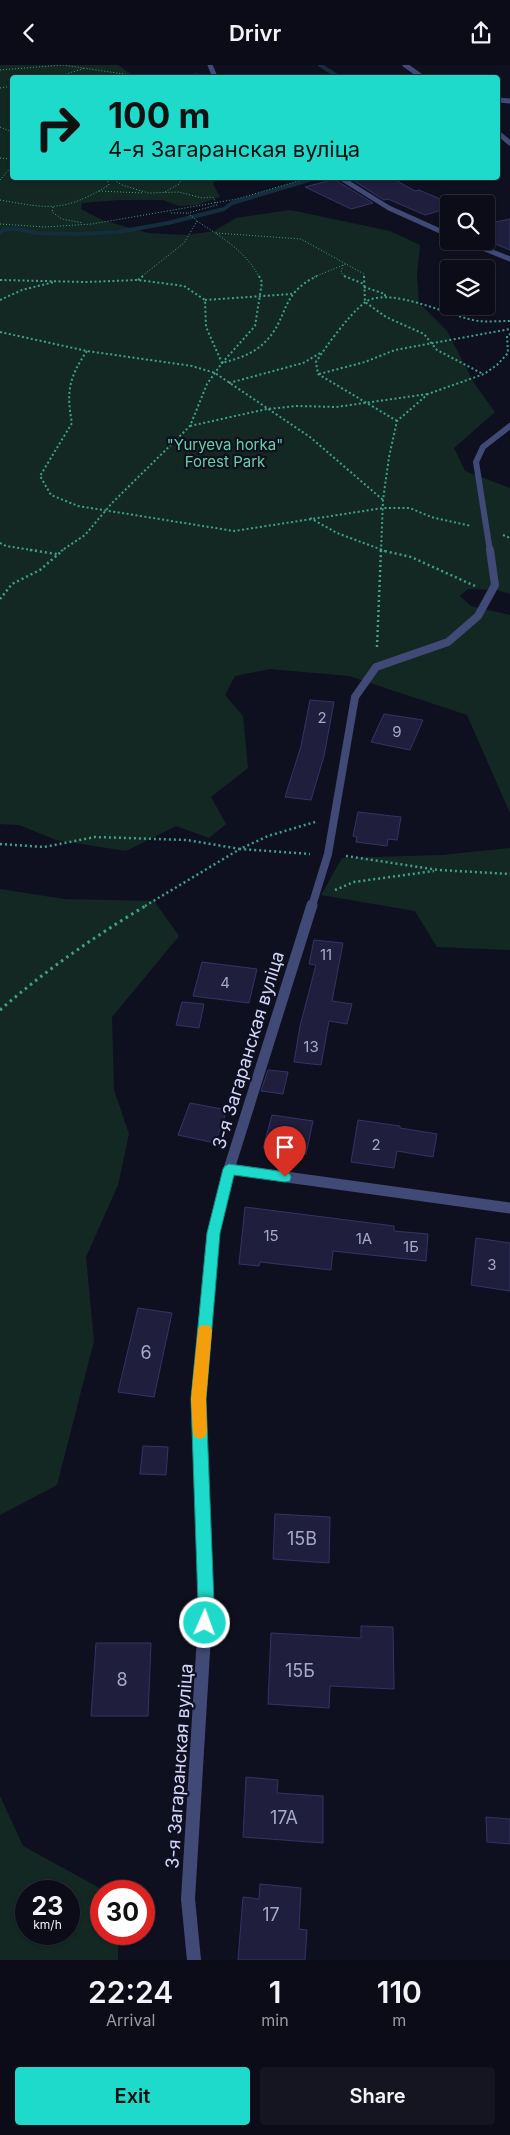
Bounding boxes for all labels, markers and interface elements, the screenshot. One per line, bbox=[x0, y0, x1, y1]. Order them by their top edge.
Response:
icon: back bbox=[15, 19, 43, 47]
icon: share bbox=[467, 19, 495, 47]
text: Drivr bbox=[229, 20, 281, 46]
text: 100 m bbox=[108, 94, 211, 136]
icon: right bbox=[25, 95, 90, 160]
text: 4-я Загаранская вуліца bbox=[108, 136, 360, 162]
map controls bbox=[440, 195, 495, 315]
button: search bbox=[440, 195, 495, 250]
button: layers bbox=[440, 260, 495, 315]
park label: "Yuryeva horka" Forest Park bbox=[167, 435, 283, 471]
house number: 2 bbox=[317, 708, 327, 727]
house number: 9 bbox=[392, 722, 402, 741]
house number: 11 bbox=[320, 945, 332, 964]
street label: 3-я Загаранская вуліца bbox=[208, 949, 288, 1151]
house number: 4 bbox=[220, 973, 230, 992]
house number: 13 bbox=[303, 1037, 319, 1056]
pin bbox=[264, 1126, 306, 1177]
icon: arrive bbox=[271, 1133, 299, 1161]
house number: 2 bbox=[371, 1135, 381, 1154]
house number: 15 bbox=[263, 1226, 279, 1245]
house number: 1А bbox=[356, 1229, 372, 1248]
house number: 1Б bbox=[403, 1237, 419, 1256]
house number: 3 bbox=[487, 1255, 497, 1274]
house number: 6 bbox=[140, 1342, 152, 1363]
house number: 15В bbox=[287, 1528, 317, 1549]
position arrow bbox=[178, 1596, 230, 1648]
house number: 15Б bbox=[285, 1660, 315, 1681]
street label: 3-я Загаранская вуліца bbox=[161, 1663, 197, 1869]
house number: 8 bbox=[116, 1669, 128, 1690]
house number: 17А bbox=[270, 1807, 298, 1828]
speed limit sign: 30 bbox=[90, 1880, 155, 1945]
text: 23 bbox=[32, 1891, 63, 1921]
house number: 17 bbox=[262, 1904, 280, 1925]
text: km/h bbox=[33, 1917, 62, 1932]
text: 22:24 bbox=[88, 1974, 173, 2010]
text: 1 bbox=[269, 1974, 281, 2010]
text: 110 bbox=[377, 1974, 422, 2010]
text: Arrival bbox=[106, 2010, 155, 2030]
text: min bbox=[261, 2010, 289, 2030]
text: m bbox=[392, 2010, 406, 2030]
button: Exit bbox=[15, 2067, 250, 2125]
button: Share bbox=[260, 2067, 495, 2125]

